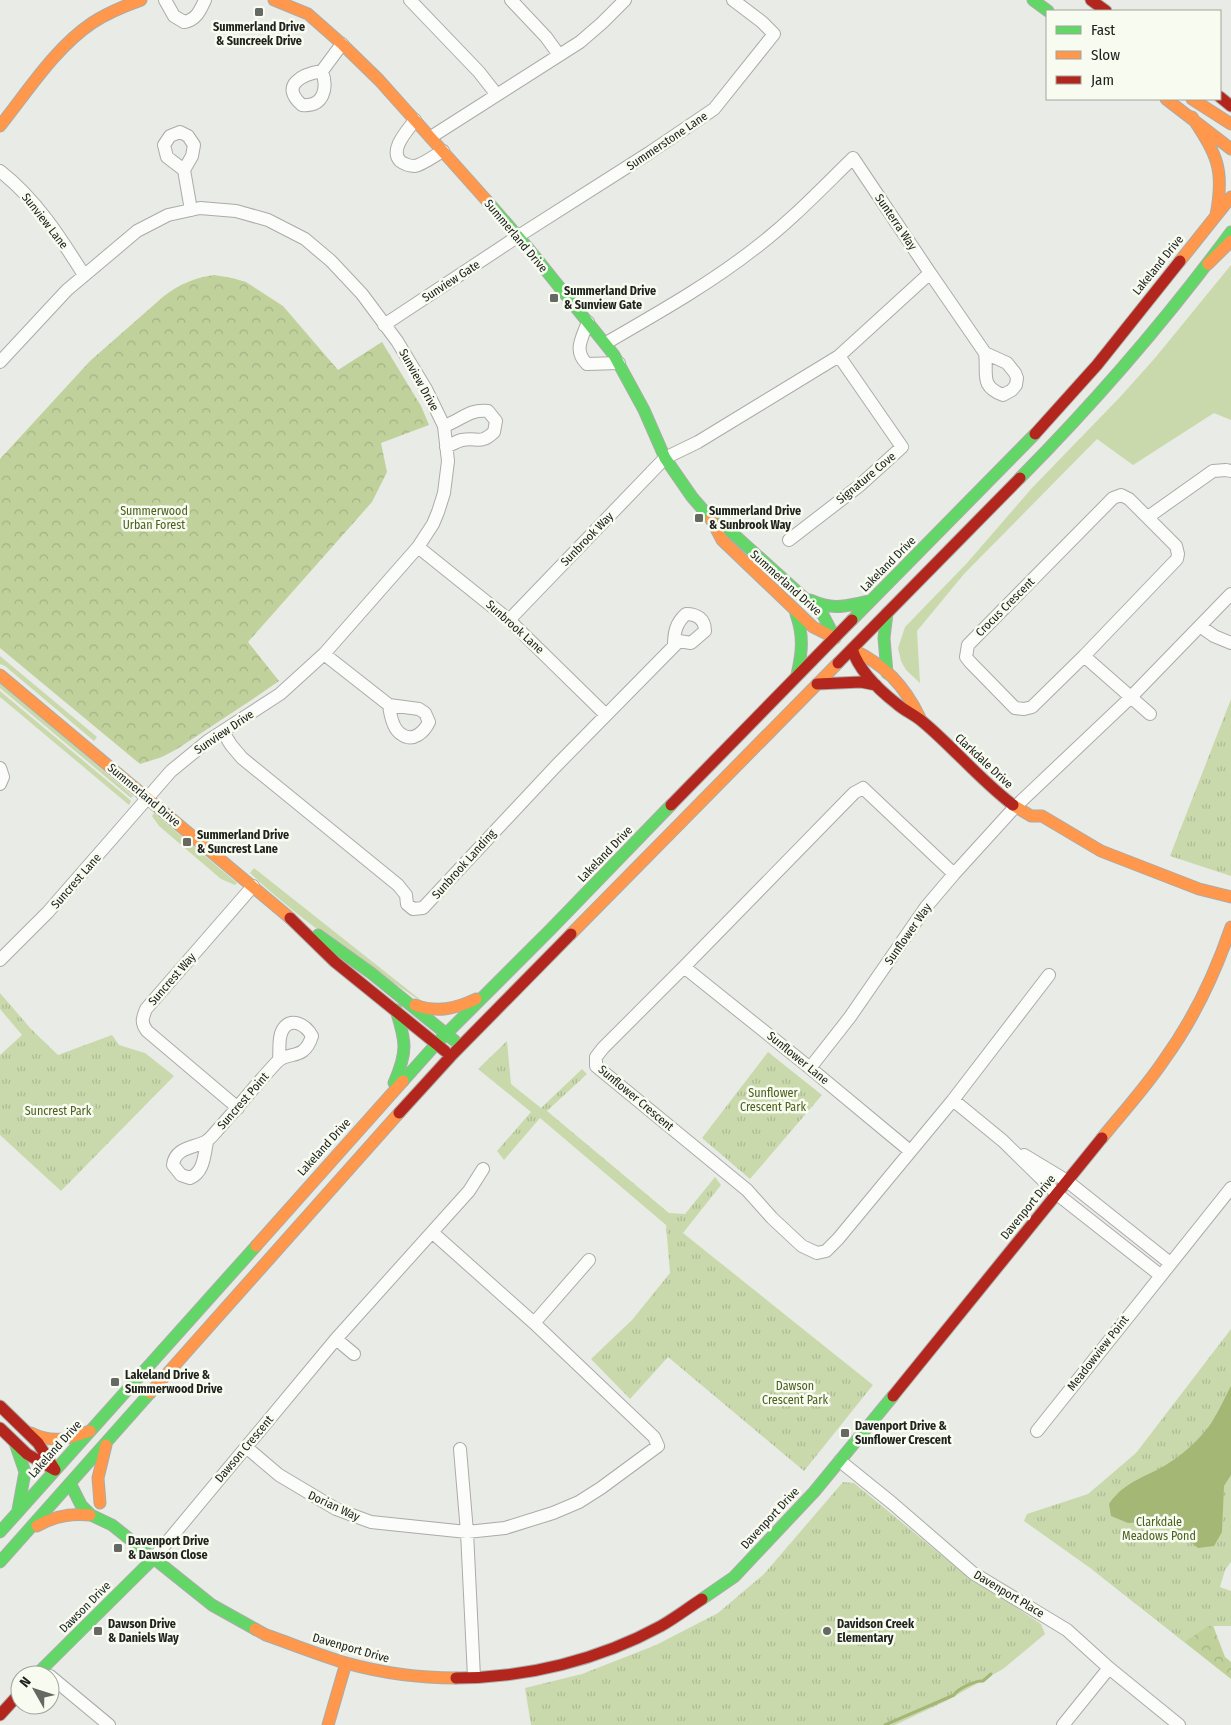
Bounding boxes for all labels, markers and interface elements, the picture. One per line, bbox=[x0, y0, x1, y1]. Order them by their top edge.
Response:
marker: Summerland Drive & Suncreek Drive bbox=[253, 6, 265, 18]
legend bbox=[1046, 10, 1221, 100]
place label: Summerland Drive & Suncreek Drive bbox=[213, 20, 305, 48]
text: Fast bbox=[1091, 21, 1115, 39]
text: Slow bbox=[1091, 46, 1120, 64]
text: Jam bbox=[1091, 71, 1114, 89]
street label: Summerstone Lane bbox=[624, 109, 710, 173]
street label: Sunview Lane bbox=[19, 190, 71, 252]
street label: Sunterra Way bbox=[872, 191, 920, 253]
street label: Summerland Drive bbox=[481, 197, 551, 275]
street label: Lakeland Drive bbox=[1130, 232, 1186, 298]
street label: Sunview Gate bbox=[420, 257, 482, 305]
place label: Summerland Drive & Sunview Gate bbox=[564, 284, 656, 312]
marker: Summerland Drive & Sunview Gate bbox=[548, 292, 560, 304]
street label: Sunview Drive bbox=[396, 346, 442, 414]
street label: Signature Cove bbox=[834, 449, 898, 507]
park label: Summerwood Urban Forest bbox=[120, 504, 188, 532]
place label: Summerland Drive & Sunbrook Way bbox=[709, 504, 801, 532]
street label: Sunbrook Way bbox=[558, 509, 617, 569]
marker: Summerland Drive & Sunbrook Way bbox=[693, 512, 705, 524]
street label: Lakeland Drive bbox=[857, 533, 919, 595]
street label: Summerland Drive bbox=[748, 547, 824, 619]
street label: Crocus Crescent bbox=[973, 575, 1037, 639]
street label: Sunbrook Lane bbox=[483, 597, 547, 657]
street label: Sunview Drive bbox=[192, 707, 257, 757]
street label: Clarkdale Drive bbox=[952, 731, 1016, 791]
street label: Summerland Drive bbox=[105, 760, 183, 830]
street label: Lakeland Drive bbox=[575, 823, 635, 885]
street label: Sunbrook Landing bbox=[429, 826, 499, 902]
place label: Summerland Drive & Suncrest Lane bbox=[197, 828, 289, 856]
marker: Summerland Drive & Suncrest Lane bbox=[181, 836, 193, 848]
street label: Suncrest Lane bbox=[48, 850, 104, 912]
street label: Sunflower Way bbox=[882, 900, 935, 967]
street label: Suncrest Way bbox=[145, 949, 199, 1008]
street label: Sunflower Lane bbox=[764, 1029, 832, 1087]
street label: Sunflower Crescent bbox=[595, 1062, 677, 1134]
street label: Suncrest Point bbox=[214, 1070, 272, 1132]
park label: Sunflower Crescent Park bbox=[740, 1086, 806, 1114]
park label: Suncrest Park bbox=[25, 1104, 92, 1118]
street label: Lakeland Drive bbox=[295, 1115, 354, 1179]
street label: Davenport Drive bbox=[998, 1172, 1058, 1242]
street label: Meadowview Point bbox=[1064, 1313, 1132, 1393]
place label: Lakeland Drive & Summerwood Drive bbox=[125, 1368, 223, 1396]
marker: Lakeland Drive & Summerwood Drive bbox=[109, 1376, 121, 1388]
park label: Dawson Crescent Park bbox=[762, 1379, 828, 1407]
street label: Dawson Crescent bbox=[212, 1413, 276, 1485]
street label: Lakeland Drive bbox=[26, 1417, 85, 1481]
place label: Davenport Drive & Sunflower Crescent bbox=[855, 1419, 952, 1447]
marker: Davenport Drive & Sunflower Crescent bbox=[839, 1427, 851, 1439]
street label: Davenport Drive bbox=[738, 1484, 802, 1552]
street label: Dorian Way bbox=[306, 1488, 363, 1524]
park label: Clarkdale Meadows Pond bbox=[1122, 1515, 1196, 1543]
place label: Davenport Drive & Dawson Close bbox=[128, 1534, 209, 1562]
marker: Davenport Drive & Dawson Close bbox=[112, 1542, 124, 1554]
street label: Davenport Place bbox=[971, 1567, 1047, 1621]
street label: Dawson Drive bbox=[57, 1578, 114, 1635]
place label: Dawson Drive & Daniels Way bbox=[108, 1617, 179, 1645]
place label: Davidson Creek Elementary bbox=[837, 1617, 915, 1645]
marker: Dawson Drive & Daniels Way bbox=[92, 1625, 104, 1637]
marker: Davidson Creek Elementary bbox=[821, 1625, 833, 1637]
street label: Davenport Drive bbox=[311, 1630, 391, 1666]
north arrow bbox=[10, 1665, 60, 1715]
text: N bbox=[16, 1674, 35, 1691]

